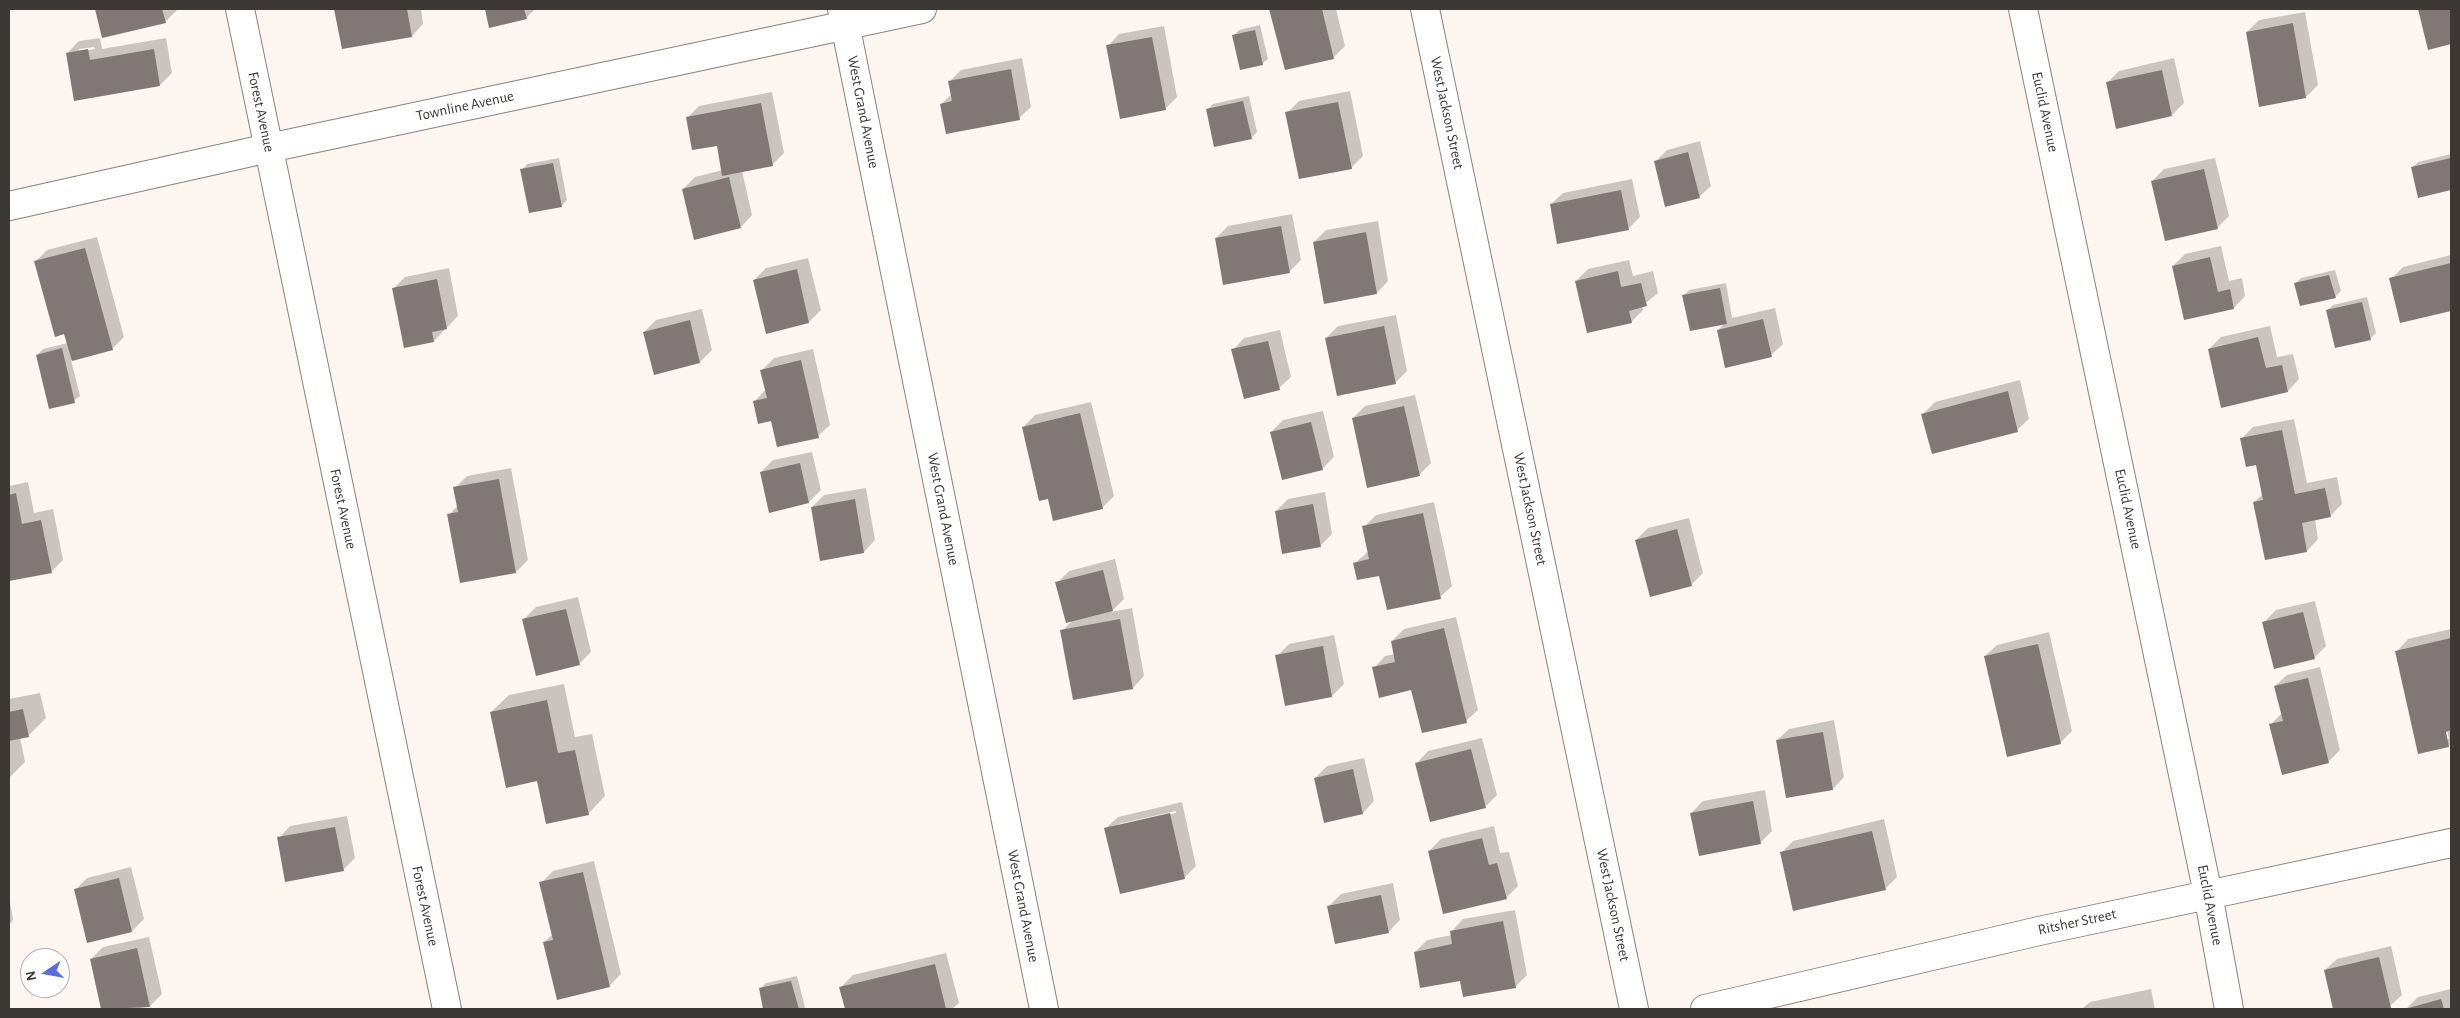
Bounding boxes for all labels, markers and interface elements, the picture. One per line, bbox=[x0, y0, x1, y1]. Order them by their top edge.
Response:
street label: West Grand Avenue bbox=[843, 54, 883, 170]
street label: West Jackson Street bbox=[1426, 55, 1468, 171]
street label: Forest Avenue bbox=[244, 70, 278, 154]
street label: Euclid Avenue bbox=[2028, 70, 2062, 154]
street label: Townline Avenue bbox=[414, 87, 516, 125]
street label: West Grand Avenue bbox=[923, 451, 963, 567]
street label: West Jackson Street bbox=[1509, 451, 1551, 567]
street label: Forest Avenue bbox=[326, 467, 360, 551]
street label: Euclid Avenue bbox=[2111, 467, 2145, 551]
street label: West Jackson Street bbox=[1592, 847, 1634, 963]
street label: West Grand Avenue bbox=[1003, 848, 1043, 964]
street label: Euclid Avenue bbox=[2193, 863, 2227, 947]
street label: Forest Avenue bbox=[408, 864, 442, 948]
street label: Ritsher Street bbox=[2036, 905, 2118, 939]
north arrow bbox=[20, 948, 70, 998]
text: N bbox=[23, 970, 39, 982]

